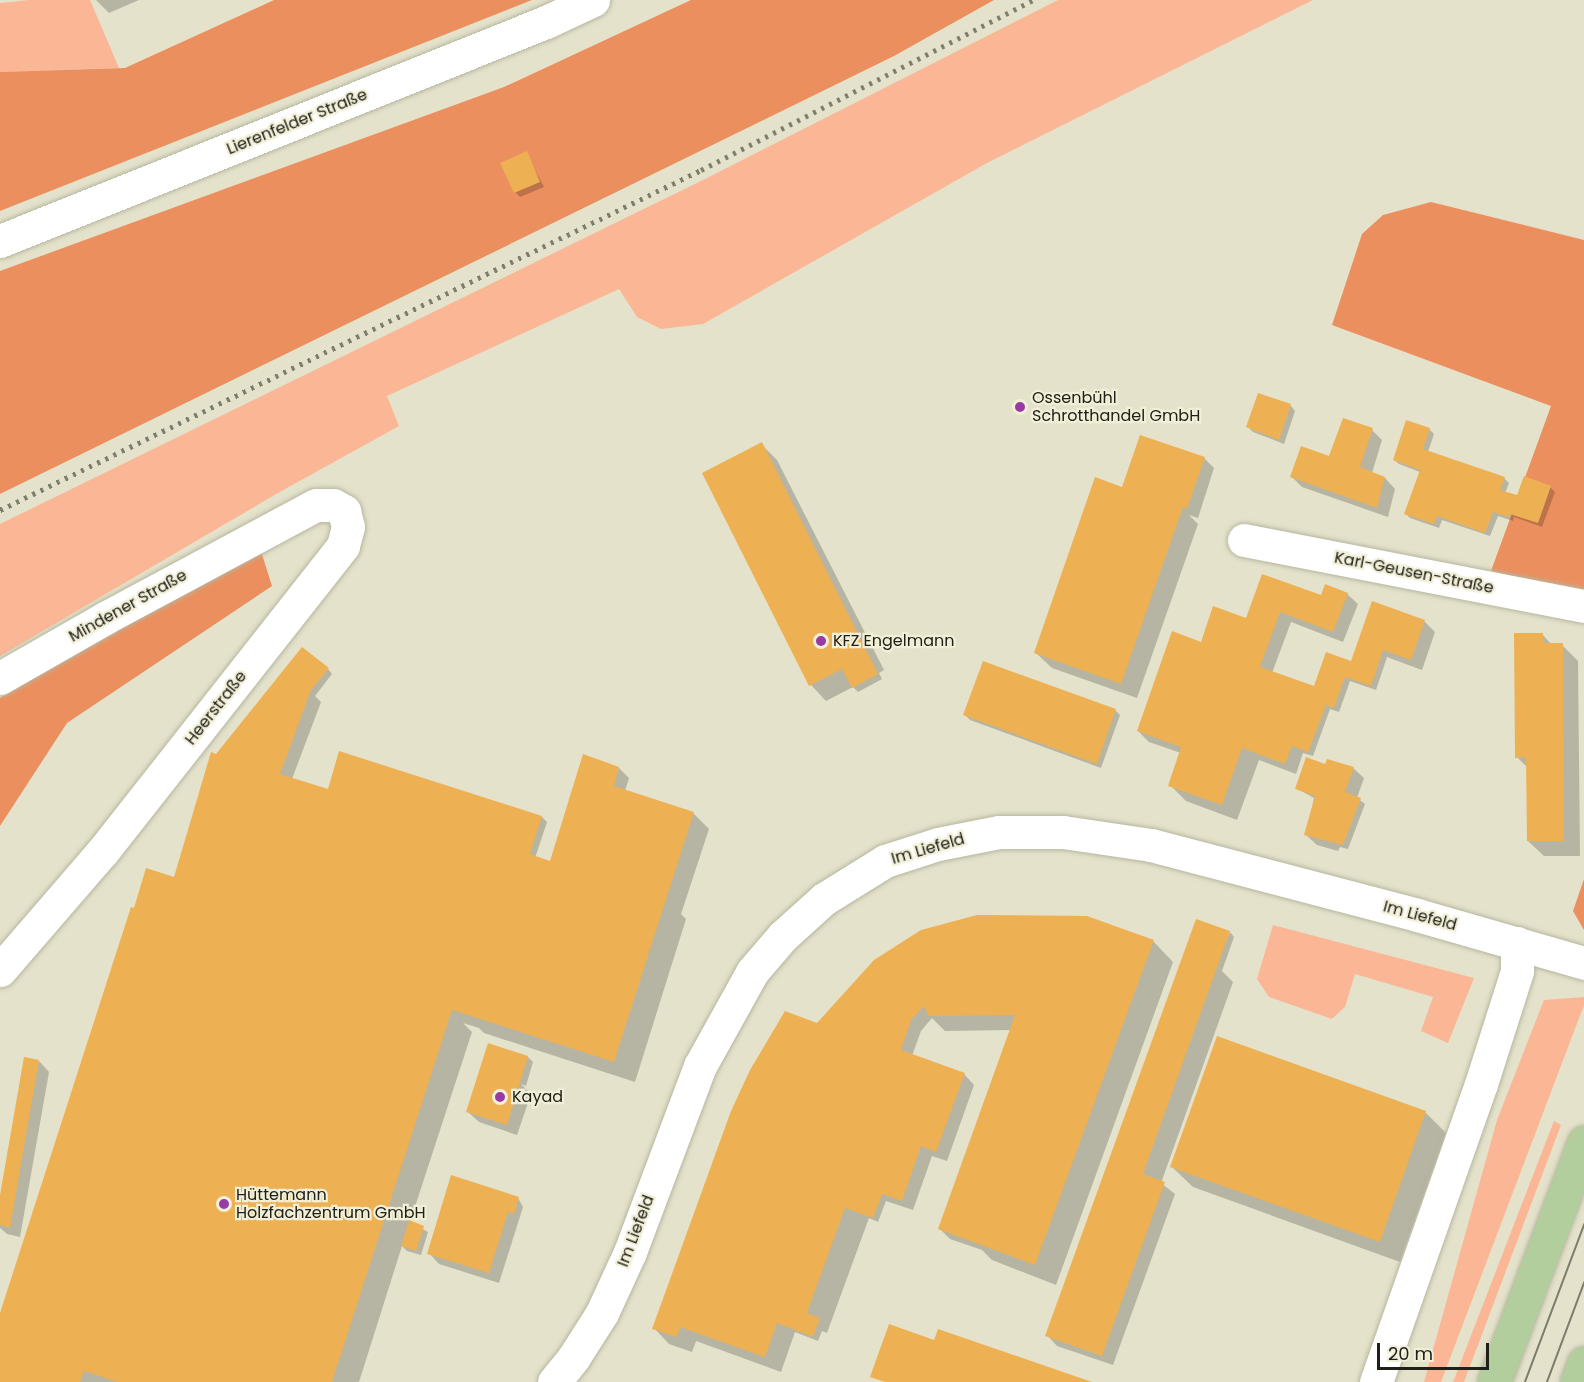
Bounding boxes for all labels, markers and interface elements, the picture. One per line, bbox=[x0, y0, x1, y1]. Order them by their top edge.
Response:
street label: Lierenfelder Straße bbox=[224, 85, 370, 159]
place label: Ossenbühl Schrotthandel GmbH bbox=[1032, 388, 1200, 426]
marker: Ossenbühl Schrotthandel GmbH bbox=[1013, 400, 1027, 414]
street label: Karl-Geusen-Straße bbox=[1333, 548, 1495, 598]
street label: Mindener Straße bbox=[66, 566, 190, 646]
place label: KFZ Engelmann bbox=[833, 631, 954, 651]
marker: KFZ Engelmann bbox=[814, 634, 828, 648]
street label: Heerstraße bbox=[181, 667, 251, 749]
street label: Im Liefeld bbox=[889, 829, 967, 869]
street label: Im Liefeld bbox=[1381, 897, 1459, 935]
place label: Kayad bbox=[512, 1087, 563, 1107]
marker: Kayad bbox=[493, 1090, 507, 1104]
place label: Hüttemann Holzfachzentrum GmbH bbox=[236, 1185, 426, 1223]
street label: Im Liefeld bbox=[614, 1192, 658, 1270]
marker: Hüttemann Holzfachzentrum GmbH bbox=[217, 1197, 231, 1211]
scale bar bbox=[1380, 1331, 1492, 1369]
text: 20 m bbox=[1388, 1341, 1433, 1366]

